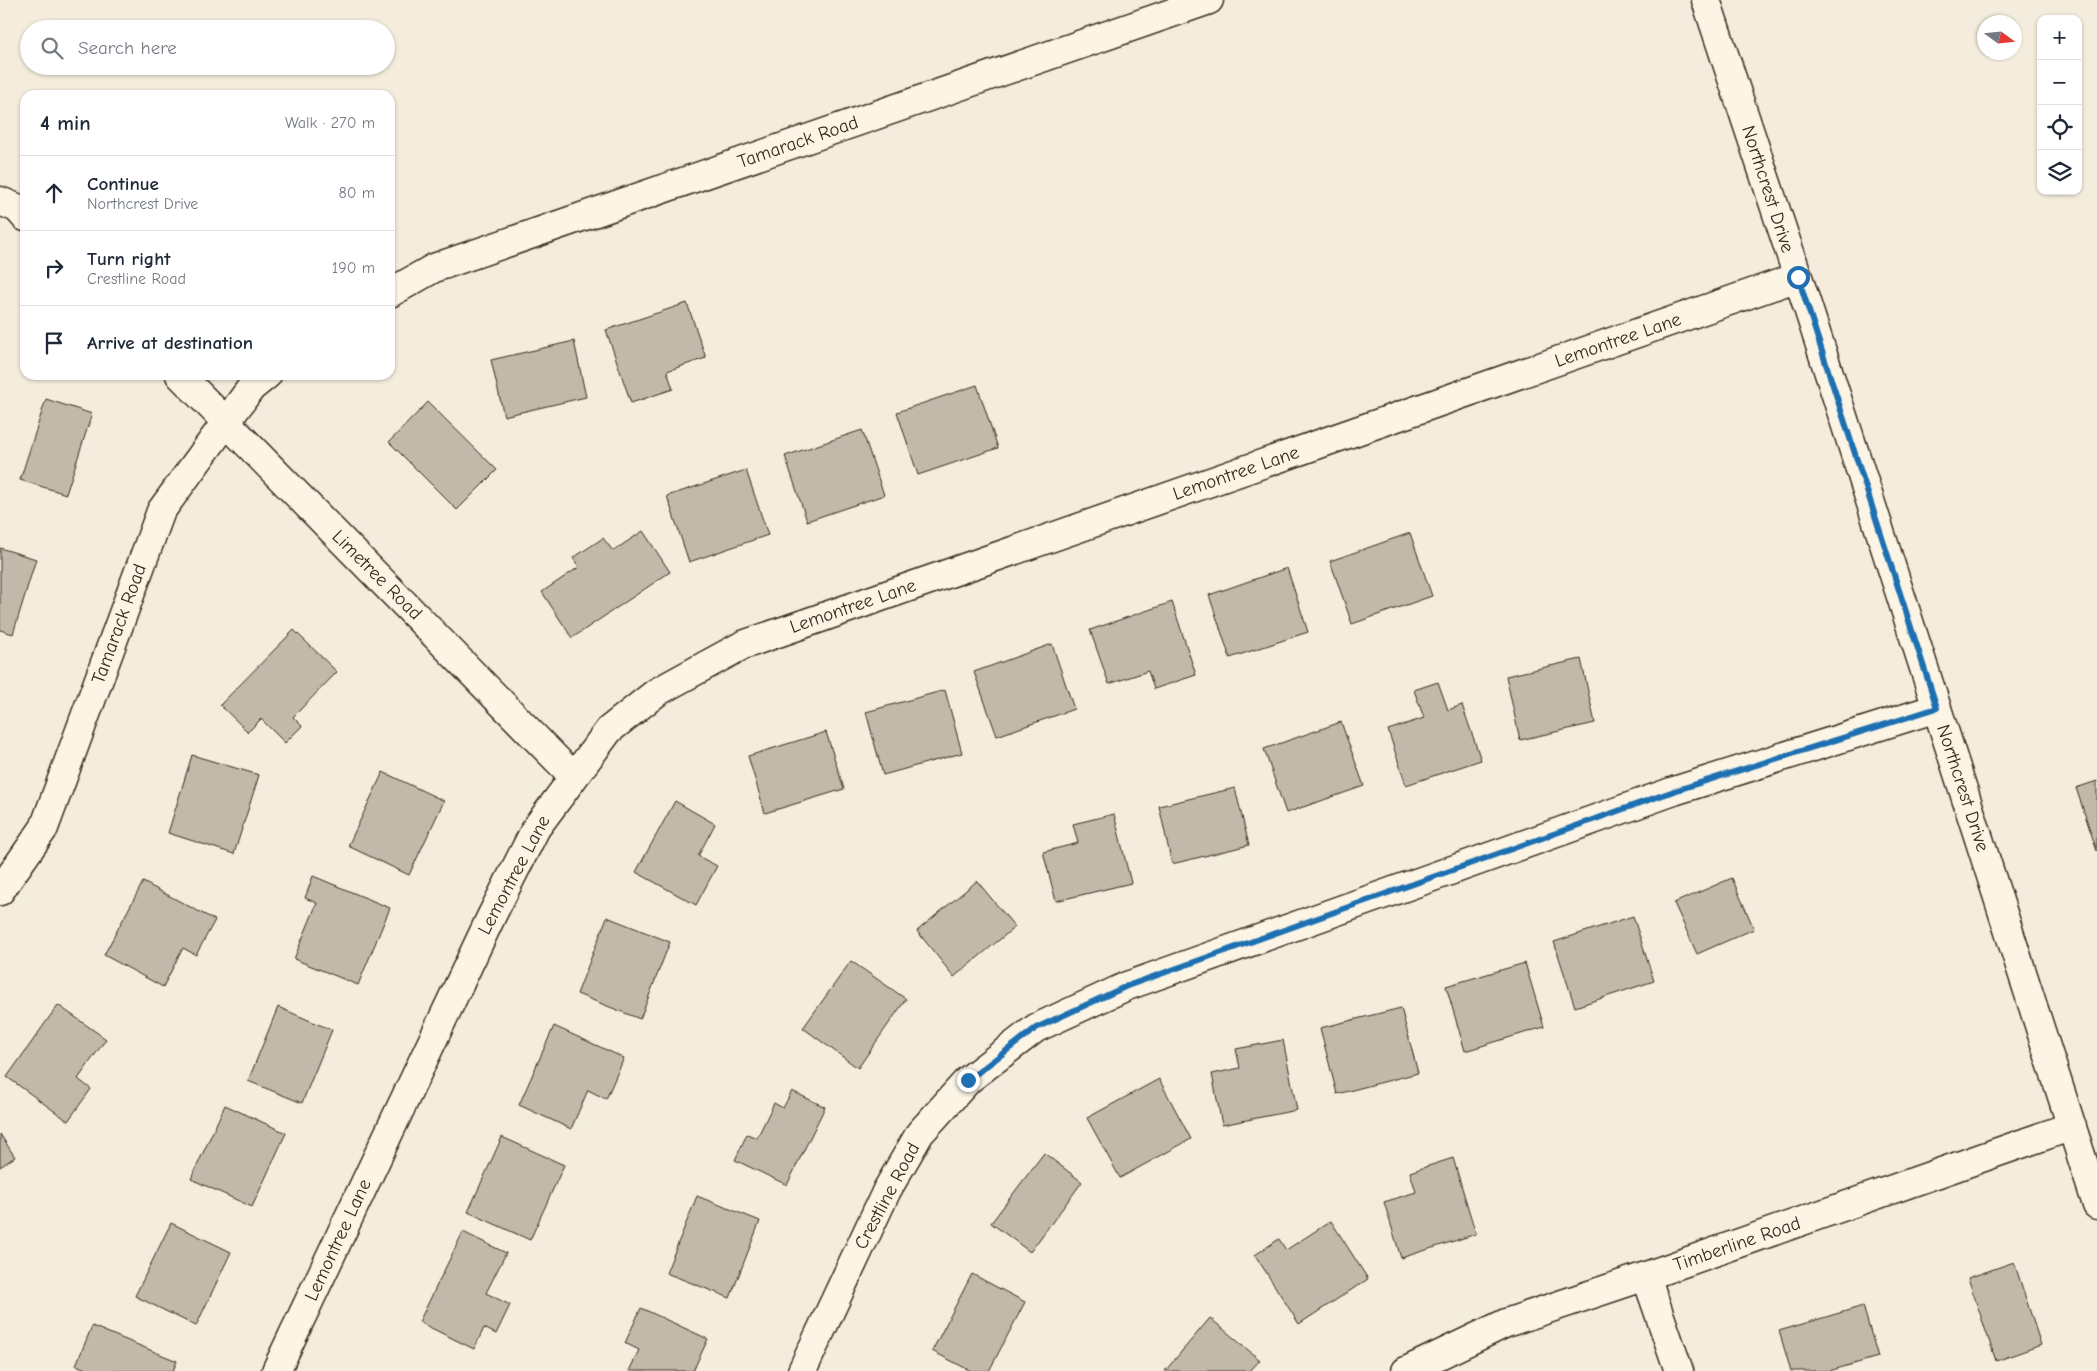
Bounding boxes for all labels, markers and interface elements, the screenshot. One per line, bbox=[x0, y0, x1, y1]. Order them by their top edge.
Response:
north arrow bbox=[1977, 15, 2022, 60]
map controls bbox=[2037, 15, 2082, 195]
button: + bbox=[2037, 15, 2082, 60]
search box bbox=[20, 20, 395, 75]
icon: search bbox=[38, 34, 66, 62]
text: Search here bbox=[78, 37, 177, 59]
button: − bbox=[2037, 60, 2082, 105]
button: locate bbox=[2037, 105, 2082, 150]
text: 4 min bbox=[40, 111, 91, 135]
street label: Tamarack Road bbox=[735, 111, 861, 173]
text: Walk · 270 m bbox=[285, 114, 375, 132]
street label: Northcrest Drive bbox=[1737, 123, 1799, 255]
button: layers bbox=[2037, 150, 2082, 195]
text: Continue bbox=[87, 173, 159, 195]
icon: ahead bbox=[40, 179, 68, 207]
text: 80 m bbox=[338, 184, 375, 202]
text: Northcrest Drive bbox=[87, 195, 198, 213]
text: Turn right bbox=[87, 248, 171, 270]
icon: right bbox=[40, 254, 68, 282]
text: 190 m bbox=[332, 259, 375, 277]
route start bbox=[1787, 266, 1810, 289]
text: Crestline Road bbox=[87, 270, 186, 288]
street label: Lemontree Lane bbox=[1552, 308, 1684, 372]
icon: arrive bbox=[40, 329, 68, 357]
text: Arrive at destination bbox=[87, 332, 253, 354]
street label: Lemontree Lane bbox=[1170, 441, 1302, 505]
street label: Limetree Road bbox=[327, 525, 427, 625]
street label: Tamarack Road bbox=[87, 561, 151, 687]
street label: Lemontree Lane bbox=[787, 574, 919, 638]
street label: Northcrest Drive bbox=[1932, 722, 1994, 854]
street label: Lemontree Lane bbox=[473, 812, 555, 938]
route end bbox=[957, 1069, 980, 1092]
street label: Crestline Road bbox=[850, 1139, 924, 1253]
street label: Lemontree Lane bbox=[300, 1176, 376, 1304]
street label: Timberline Road bbox=[1671, 1212, 1803, 1276]

